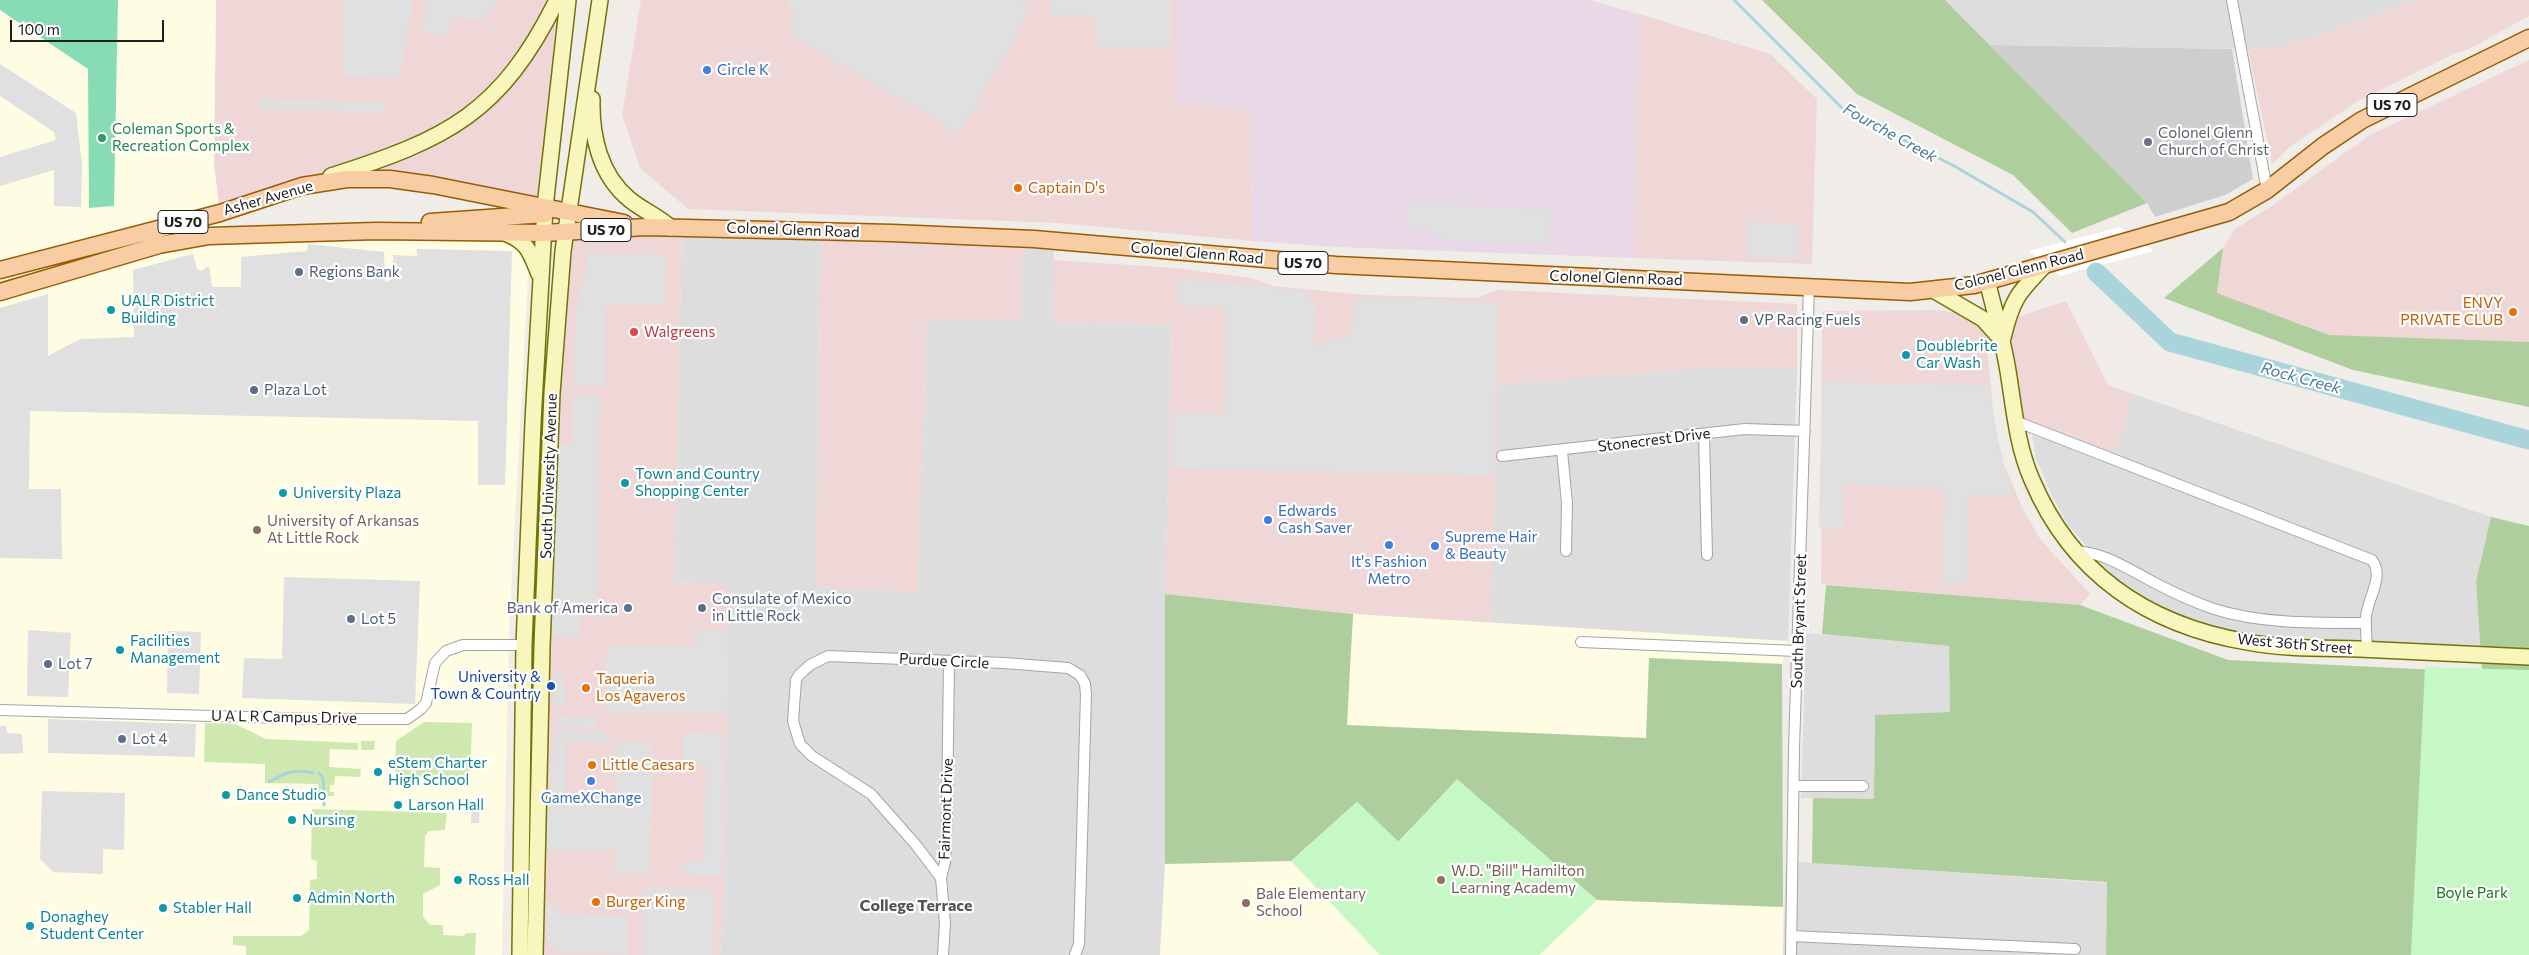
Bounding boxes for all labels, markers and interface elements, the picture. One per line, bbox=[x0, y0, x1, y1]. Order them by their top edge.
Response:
scale bar bbox=[12, 10, 166, 42]
text: 100 m bbox=[18, 20, 60, 38]
place label: Circle K bbox=[717, 61, 769, 79]
marker: Circle K bbox=[701, 64, 713, 76]
road number: US 70 bbox=[2367, 94, 2417, 116]
water label: Fourche Creek bbox=[1840, 99, 1940, 167]
place label: Coleman Sports & Recreation Complex bbox=[112, 120, 250, 155]
place label: Colonel Glenn Church of Christ bbox=[2158, 124, 2269, 159]
marker: Coleman Sports & Recreation Complex bbox=[96, 132, 108, 144]
marker: Colonel Glenn Church of Christ bbox=[2142, 136, 2154, 148]
street label: Asher Avenue bbox=[221, 177, 315, 219]
place label: Captain D's bbox=[1028, 179, 1105, 197]
marker: Captain D's bbox=[1012, 182, 1024, 194]
road number: US 70 bbox=[158, 210, 208, 233]
road number: US 70 bbox=[581, 218, 631, 242]
street label: Colonel Glenn Road bbox=[726, 219, 860, 241]
street label: Colonel Glenn Road bbox=[1130, 238, 1264, 268]
street label: Colonel Glenn Road bbox=[1952, 245, 2086, 295]
road number: US 70 bbox=[1278, 252, 1328, 274]
place label: Regions Bank bbox=[309, 263, 400, 281]
marker: Regions Bank bbox=[293, 266, 305, 278]
street label: Colonel Glenn Road bbox=[1549, 267, 1683, 289]
place label: UALR District Building bbox=[121, 292, 215, 327]
place label: ENVY PRIVATE CLUB bbox=[2400, 294, 2503, 329]
marker: UALR District Building bbox=[105, 304, 117, 316]
marker: ENVY PRIVATE CLUB bbox=[2507, 306, 2519, 318]
place label: VP Racing Fuels bbox=[1754, 311, 1861, 329]
marker: VP Racing Fuels bbox=[1738, 314, 1750, 326]
place label: Walgreens bbox=[644, 323, 715, 341]
marker: Walgreens bbox=[628, 326, 640, 338]
place label: Doublebrite Car Wash bbox=[1916, 337, 1998, 372]
marker: Doublebrite Car Wash bbox=[1900, 349, 1912, 361]
water label: Rock Creek bbox=[2259, 358, 2343, 398]
place label: Plaza Lot bbox=[264, 381, 327, 399]
marker: Plaza Lot bbox=[248, 384, 260, 396]
street label: South University Avenue bbox=[537, 393, 561, 559]
street label: Stonecrest Drive bbox=[1597, 424, 1711, 456]
place label: Town and Country Shopping Center bbox=[635, 465, 760, 500]
marker: Town and Country Shopping Center bbox=[619, 477, 631, 489]
place label: University Plaza bbox=[293, 484, 401, 502]
marker: University Plaza bbox=[277, 487, 289, 499]
place label: Edwards Cash Saver bbox=[1278, 502, 1352, 537]
place label: University of Arkansas At Little Rock bbox=[267, 512, 419, 547]
marker: Edwards Cash Saver bbox=[1262, 514, 1274, 526]
marker: University of Arkansas At Little Rock bbox=[251, 524, 263, 536]
place label: Supreme Hair & Beauty bbox=[1445, 528, 1538, 563]
marker: It's Fashion Metro bbox=[1383, 539, 1395, 551]
marker: Supreme Hair & Beauty bbox=[1429, 540, 1441, 552]
place label: It's Fashion Metro bbox=[1351, 553, 1427, 588]
street label: South Bryant Street bbox=[1788, 553, 1810, 689]
place label: Consulate of Mexico in Little Rock bbox=[712, 590, 852, 625]
place label: Bank of America bbox=[507, 599, 618, 617]
marker: Bank of America bbox=[622, 602, 634, 614]
marker: Consulate of Mexico in Little Rock bbox=[696, 602, 708, 614]
place label: Lot 5 bbox=[361, 610, 396, 628]
marker: Lot 5 bbox=[345, 613, 357, 625]
street label: West 36th Street bbox=[2237, 630, 2353, 658]
place label: Facilities Management bbox=[130, 632, 220, 667]
marker: Facilities Management bbox=[114, 644, 126, 656]
street label: Purdue Circle bbox=[898, 650, 990, 672]
place label: Lot 7 bbox=[58, 655, 92, 673]
marker: Lot 7 bbox=[42, 658, 54, 670]
place label: University & Town & Country bbox=[430, 668, 541, 703]
place label: Taqueria Los Agaveros bbox=[596, 670, 686, 705]
marker: University & Town & Country bbox=[545, 680, 557, 692]
marker: Taqueria Los Agaveros bbox=[580, 682, 592, 694]
street label: U A L R Campus Drive bbox=[211, 707, 357, 727]
place label: Lot 4 bbox=[132, 730, 167, 748]
marker: Lot 4 bbox=[116, 733, 128, 745]
place label: eStem Charter High School bbox=[388, 754, 487, 789]
place label: Little Caesars bbox=[602, 756, 695, 774]
street label: Fairmont Drive bbox=[935, 758, 957, 860]
marker: Little Caesars bbox=[586, 759, 598, 771]
marker: eStem Charter High School bbox=[372, 766, 384, 778]
marker: GameXChange bbox=[585, 775, 597, 787]
place label: Dance Studio bbox=[236, 786, 326, 804]
marker: Dance Studio bbox=[220, 789, 232, 801]
place label: GameXChange bbox=[541, 789, 641, 807]
place label: Larson Hall bbox=[408, 796, 484, 814]
marker: Larson Hall bbox=[392, 799, 404, 811]
place label: Nursing bbox=[302, 811, 355, 829]
marker: Nursing bbox=[286, 814, 298, 826]
place label: W.D. "Bill" Hamilton Learning Academy bbox=[1451, 862, 1585, 897]
place label: Ross Hall bbox=[468, 871, 530, 889]
marker: Ross Hall bbox=[452, 874, 464, 886]
marker: W.D. "Bill" Hamilton Learning Academy bbox=[1435, 874, 1447, 886]
park label: Boyle Park bbox=[2436, 884, 2508, 902]
place label: Bale Elementary School bbox=[1256, 885, 1366, 920]
place label: Admin North bbox=[307, 889, 395, 907]
marker: Admin North bbox=[291, 892, 303, 904]
place label: Burger King bbox=[606, 893, 685, 911]
marker: Burger King bbox=[590, 896, 602, 908]
district label: College Terrace bbox=[860, 896, 972, 916]
marker: Bale Elementary School bbox=[1240, 897, 1252, 909]
place label: Stabler Hall bbox=[173, 899, 252, 917]
marker: Stabler Hall bbox=[157, 902, 169, 914]
place label: Donaghey Student Center bbox=[40, 908, 144, 943]
marker: Donaghey Student Center bbox=[24, 920, 36, 932]

